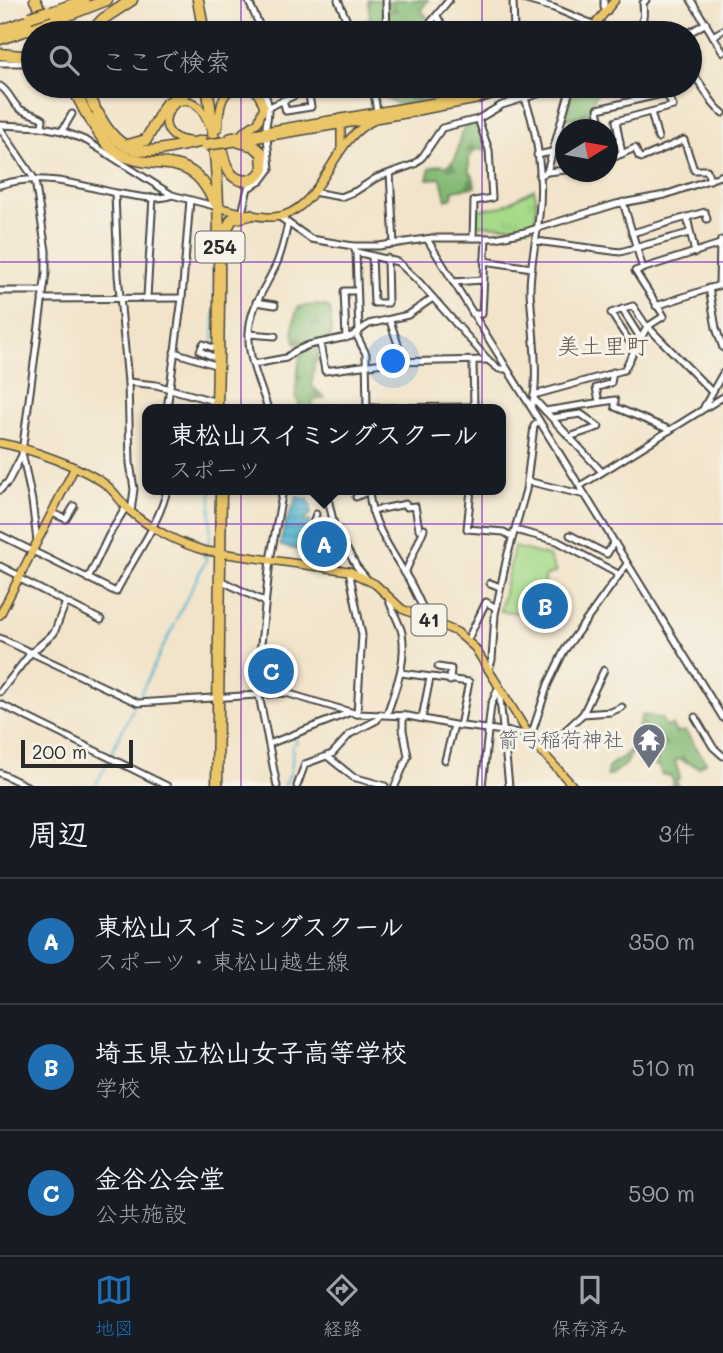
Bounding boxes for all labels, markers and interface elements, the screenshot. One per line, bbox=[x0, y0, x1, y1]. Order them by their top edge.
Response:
search box bbox=[21, 21, 702, 98]
icon: search bbox=[45, 41, 83, 79]
text: ここで検索 bbox=[101, 44, 231, 78]
north arrow bbox=[555, 119, 618, 182]
road number: 254 bbox=[196, 232, 244, 262]
district label: 美土里町 bbox=[557, 330, 649, 360]
your location bbox=[376, 344, 410, 378]
popup bbox=[142, 404, 506, 495]
text: 東松山スイミングスクール bbox=[169, 417, 479, 451]
text: スポーツ bbox=[169, 454, 261, 484]
pin: A bbox=[301, 518, 347, 570]
pin: B bbox=[522, 580, 568, 632]
road number: 41 bbox=[412, 604, 446, 636]
pin: C bbox=[248, 645, 294, 697]
temple icon: 箭弓稲荷神社 bbox=[630, 721, 668, 770]
place label: 箭弓稲荷神社 bbox=[498, 725, 624, 752]
scale bar bbox=[21, 737, 133, 769]
text: 200 m bbox=[32, 739, 87, 764]
text: 周辺 bbox=[28, 813, 88, 853]
text: 3件 bbox=[659, 818, 695, 848]
text: 東松山スイミングスクール bbox=[95, 909, 404, 943]
text: A bbox=[43, 926, 59, 956]
text: 350 m bbox=[628, 926, 695, 956]
text: スポーツ · 東松山越生線 bbox=[95, 946, 349, 976]
text: 埼玉県立松山女子高等学校 bbox=[95, 1035, 407, 1069]
text: B bbox=[43, 1052, 59, 1082]
text: 510 m bbox=[631, 1052, 695, 1082]
text: 学校 bbox=[95, 1072, 141, 1102]
text: 金谷公会堂 bbox=[95, 1161, 225, 1195]
text: C bbox=[42, 1178, 60, 1208]
text: 590 m bbox=[628, 1178, 695, 1208]
text: 公共施設 bbox=[95, 1198, 187, 1228]
tab: 地図 bbox=[95, 1271, 133, 1340]
tab: 経路 bbox=[323, 1271, 362, 1340]
tab: 保存済み bbox=[552, 1271, 628, 1340]

